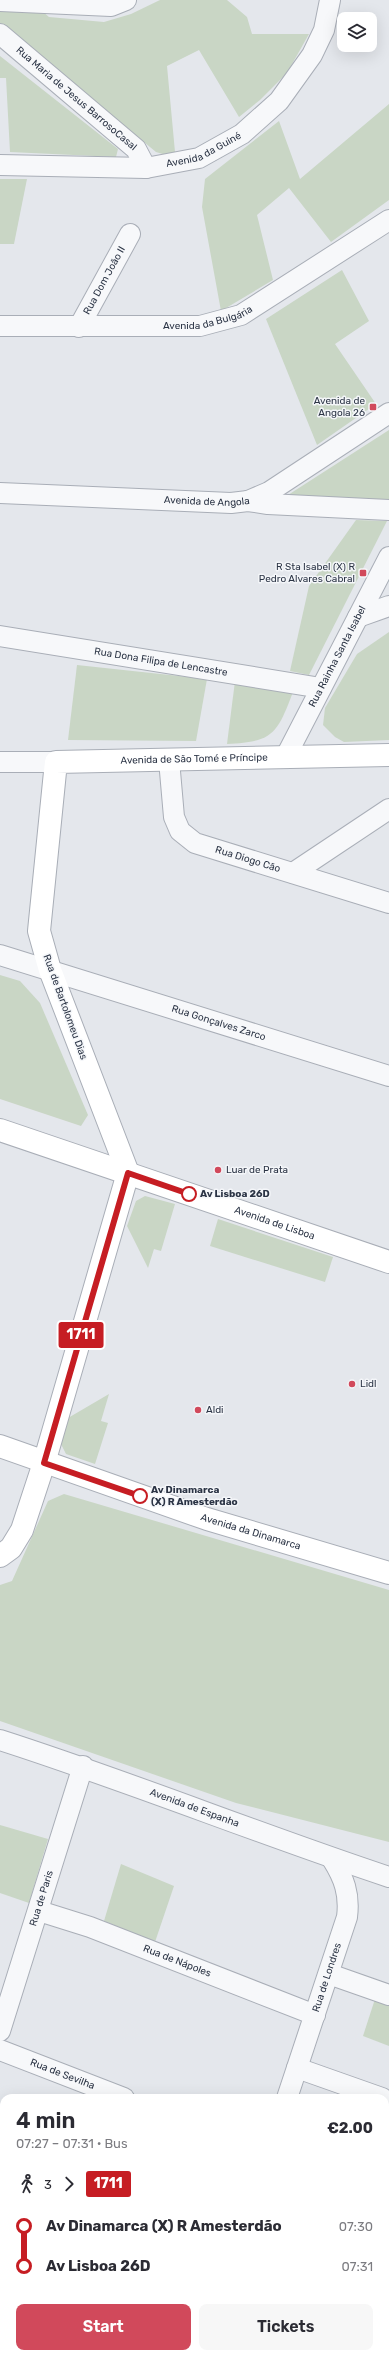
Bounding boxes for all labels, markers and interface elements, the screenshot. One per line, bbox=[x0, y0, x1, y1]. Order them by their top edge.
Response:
map controls bbox=[337, 12, 377, 52]
button: layers bbox=[337, 12, 377, 52]
street label: Rua Maria de Jesus BarrosoCasal bbox=[13, 44, 139, 153]
street label: Avenida da Guiné bbox=[165, 129, 244, 170]
street label: Rua Dom João II bbox=[81, 244, 128, 317]
street label: Avenida da Bulgária bbox=[163, 303, 255, 332]
place label: Avenida de Angola 26 bbox=[314, 395, 365, 419]
marker: Avenida de Angola 26 bbox=[368, 402, 378, 412]
street label: Avenida de Angola bbox=[164, 494, 250, 509]
place label: R Sta Isabel (X) R Pedro Alvares Cabral bbox=[259, 561, 355, 585]
marker: R Sta Isabel (X) R Pedro Alvares Cabral bbox=[358, 568, 368, 578]
street label: Rua Rainha Santa Isabel bbox=[306, 604, 369, 709]
street label: Rua Dona Filipa de Lencastre bbox=[93, 645, 229, 679]
street label: Avenida de São Tomé e Príncipe bbox=[120, 752, 268, 767]
street label: Rua Diogo Cão bbox=[214, 844, 282, 875]
street label: Rua de Bartolomeu Dias bbox=[40, 953, 90, 1061]
street label: Rua Gonçalves Zarco bbox=[170, 1003, 267, 1043]
place label: Luar de Prata bbox=[226, 1164, 288, 1176]
marker: Luar de Prata bbox=[213, 1165, 223, 1175]
marker: Av Lisboa 26D bbox=[181, 1186, 197, 1202]
place label: Av Lisboa 26D bbox=[200, 1188, 270, 1200]
street label: Avenida de Lisboa bbox=[233, 1204, 316, 1242]
line badge: 1711 bbox=[53, 1322, 109, 1348]
text: 1711 bbox=[67, 1326, 95, 1343]
place label: Lidl bbox=[360, 1378, 376, 1390]
marker: Lidl bbox=[347, 1379, 357, 1389]
place label: Aldi bbox=[206, 1404, 224, 1416]
marker: Aldi bbox=[193, 1405, 203, 1415]
place label: Av Dinamarca (X) R Amesterdão bbox=[151, 1484, 238, 1508]
marker: Av Dinamarca (X) R Amesterdão bbox=[132, 1488, 148, 1504]
street label: Avenida da Dinamarca bbox=[199, 1511, 302, 1552]
street label: Avenida de Espanha bbox=[148, 1786, 241, 1830]
street label: Rua de Paris bbox=[27, 1869, 56, 1928]
street label: Rua de Londres bbox=[310, 1941, 344, 2014]
street label: Rua de Nápoles bbox=[141, 1942, 213, 1980]
street label: Rua de Sevilha bbox=[28, 2056, 96, 2092]
text: 4 min bbox=[16, 2107, 76, 2134]
text: €2.00 bbox=[327, 2119, 373, 2137]
text: 07:27 – 07:31 · Bus bbox=[16, 2136, 128, 2151]
icon: walk bbox=[16, 2173, 38, 2195]
icon: forward bbox=[58, 2173, 80, 2195]
text: 1711 bbox=[94, 2175, 123, 2192]
text: 3 bbox=[44, 2177, 52, 2192]
text: Av Dinamarca (X) R Amesterdão bbox=[46, 2217, 282, 2235]
text: 07:30 bbox=[339, 2219, 373, 2234]
text: Av Lisboa 26D bbox=[46, 2257, 150, 2275]
text: 07:31 bbox=[342, 2259, 373, 2274]
button: Start bbox=[16, 2304, 191, 2350]
button: Tickets bbox=[199, 2304, 373, 2350]

